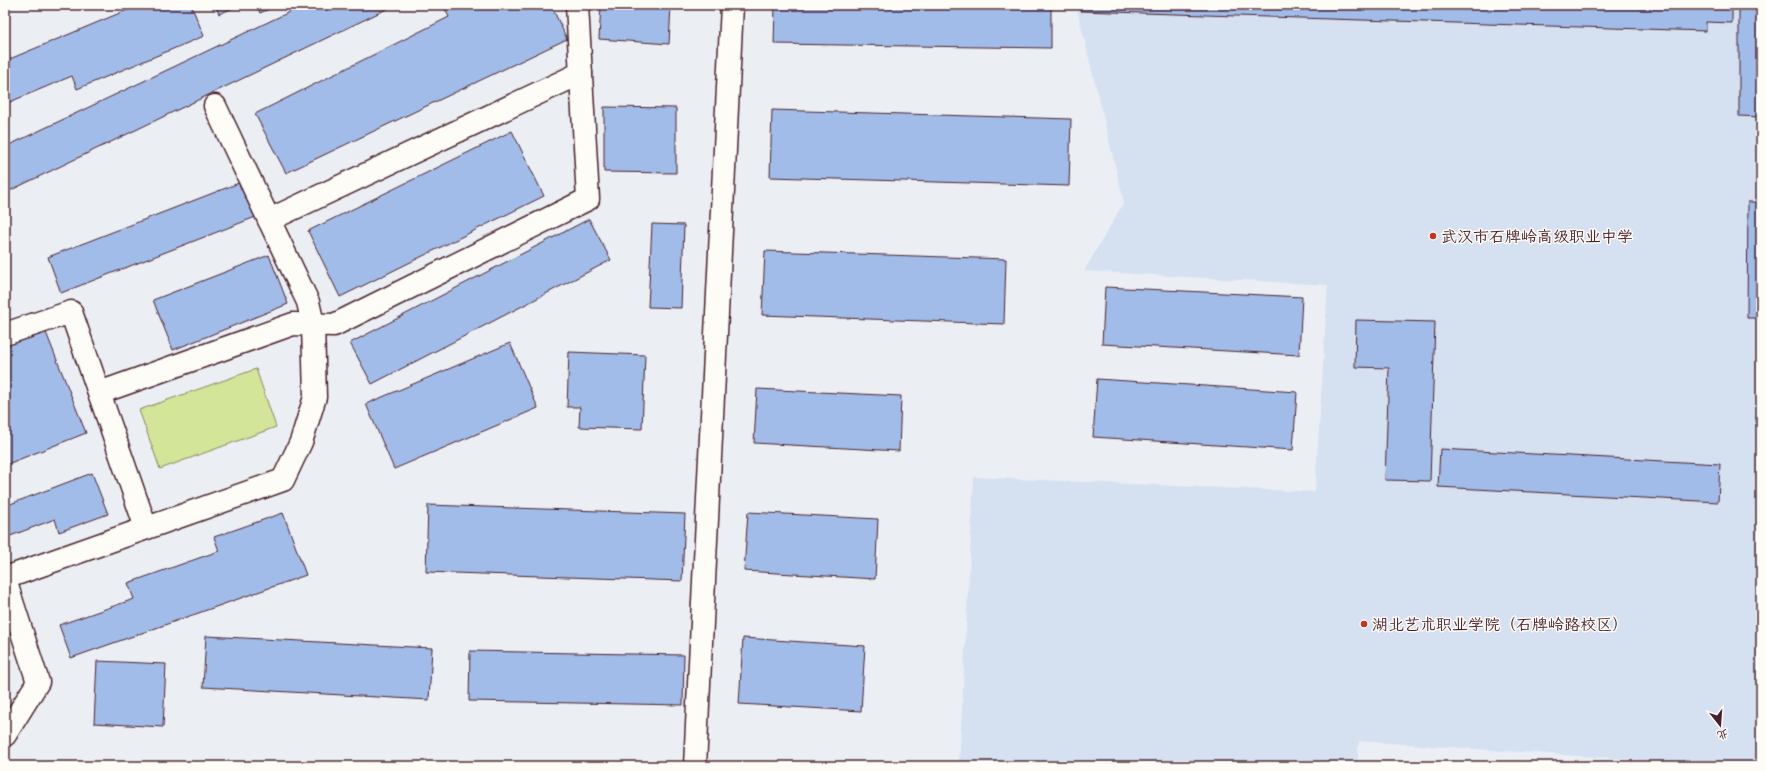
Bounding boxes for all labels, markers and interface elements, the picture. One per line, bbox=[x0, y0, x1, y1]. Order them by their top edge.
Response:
place label: 武汉市石牌岭高级职业中学 bbox=[1441, 227, 1633, 247]
marker: 武汉市石牌岭高级职业中学 bbox=[1428, 231, 1438, 241]
place label: 湖北艺术职业学院（石牌岭路校区） bbox=[1372, 615, 1628, 635]
marker: 湖北艺术职业学院（石牌岭路校区） bbox=[1359, 619, 1369, 629]
north arrow bbox=[1700, 705, 1740, 745]
text: 北 bbox=[1716, 726, 1730, 743]

